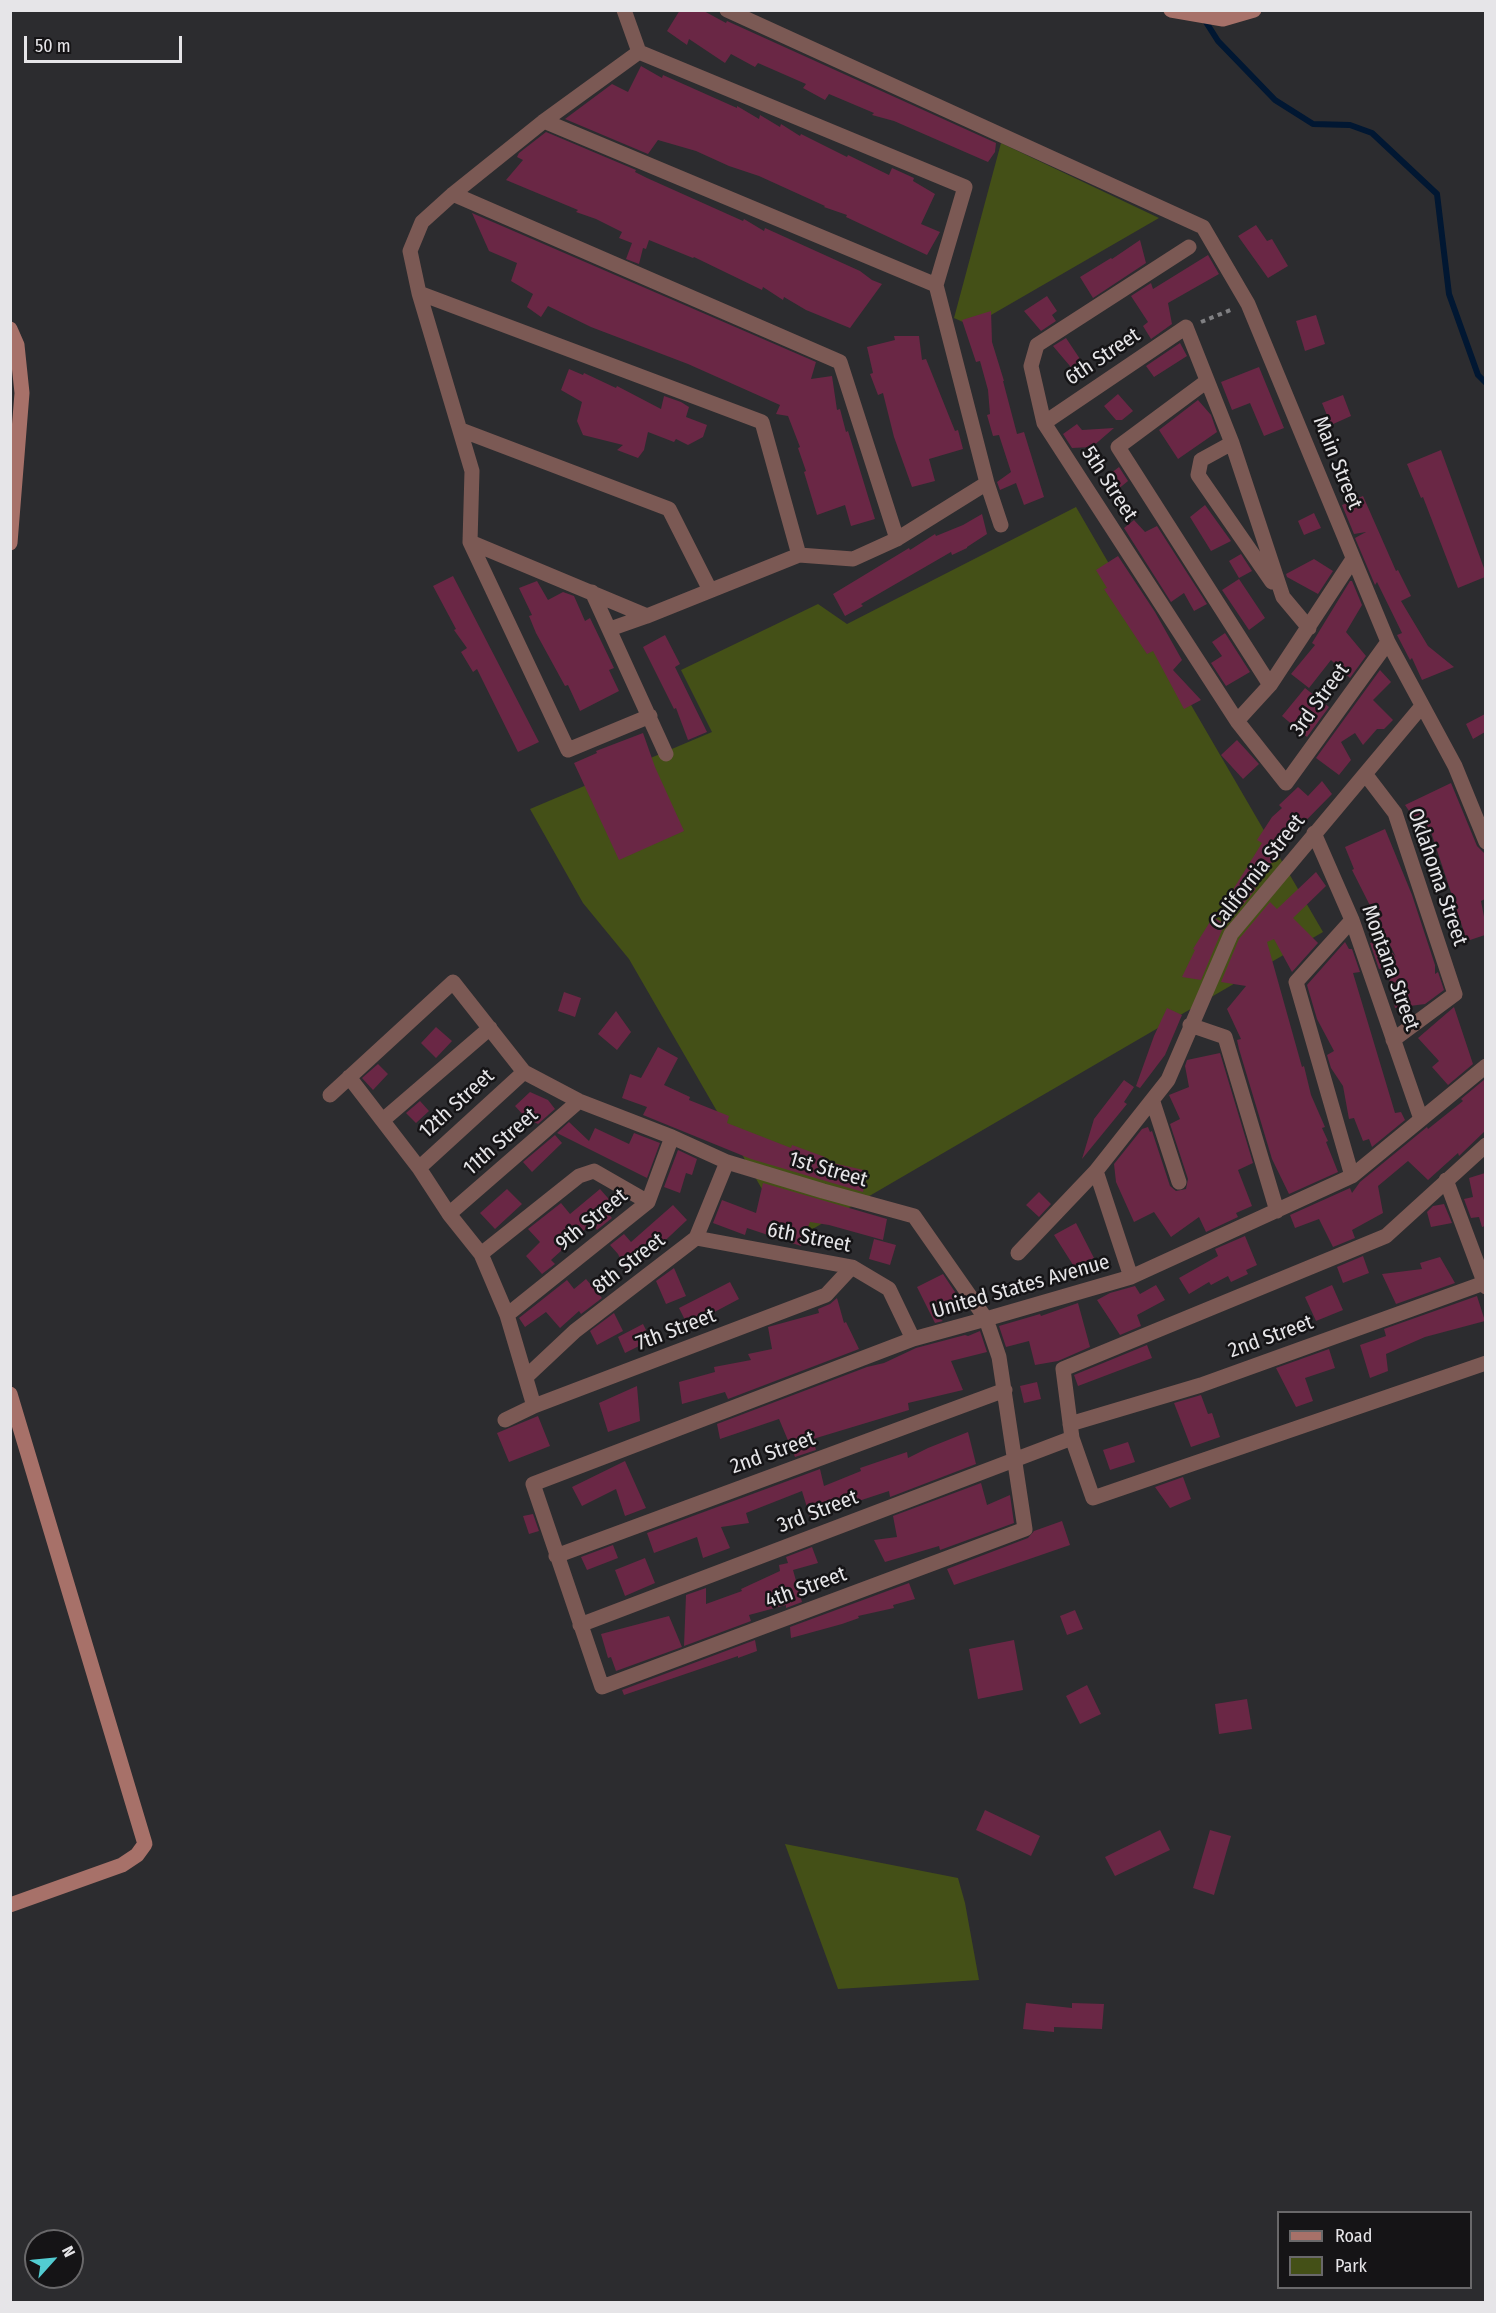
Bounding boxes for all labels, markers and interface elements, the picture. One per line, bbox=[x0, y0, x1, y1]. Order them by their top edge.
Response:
scale bar bbox=[27, 24, 184, 62]
text: 50 m bbox=[35, 35, 71, 57]
street label: 6th Street bbox=[1061, 323, 1145, 391]
street label: Main Street bbox=[1307, 413, 1367, 513]
street label: 5th Street bbox=[1076, 442, 1142, 526]
street label: 3rd Street bbox=[1285, 659, 1355, 741]
street label: Oklahoma Street bbox=[1402, 805, 1472, 949]
street label: California Street bbox=[1205, 809, 1311, 935]
street label: Montana Street bbox=[1356, 902, 1424, 1034]
street label: 12th Street bbox=[414, 1064, 500, 1144]
street label: 11th Street bbox=[459, 1103, 543, 1181]
street label: 1st Street bbox=[786, 1147, 870, 1193]
street label: 9th Street bbox=[551, 1184, 633, 1256]
street label: 6th Street bbox=[765, 1218, 853, 1258]
street label: 8th Street bbox=[588, 1228, 670, 1300]
street label: United States Avenue bbox=[929, 1250, 1113, 1324]
street label: 7th Street bbox=[633, 1303, 719, 1357]
street label: 2nd Street bbox=[1225, 1310, 1317, 1364]
street label: 2nd Street bbox=[727, 1426, 819, 1480]
street label: 3rd Street bbox=[774, 1485, 862, 1539]
street label: 4th Street bbox=[762, 1562, 850, 1614]
legend bbox=[1277, 2211, 1472, 2289]
text: Road bbox=[1335, 2225, 1372, 2247]
north arrow bbox=[24, 2229, 84, 2289]
text: N bbox=[58, 2243, 79, 2260]
text: Park bbox=[1335, 2255, 1367, 2277]

